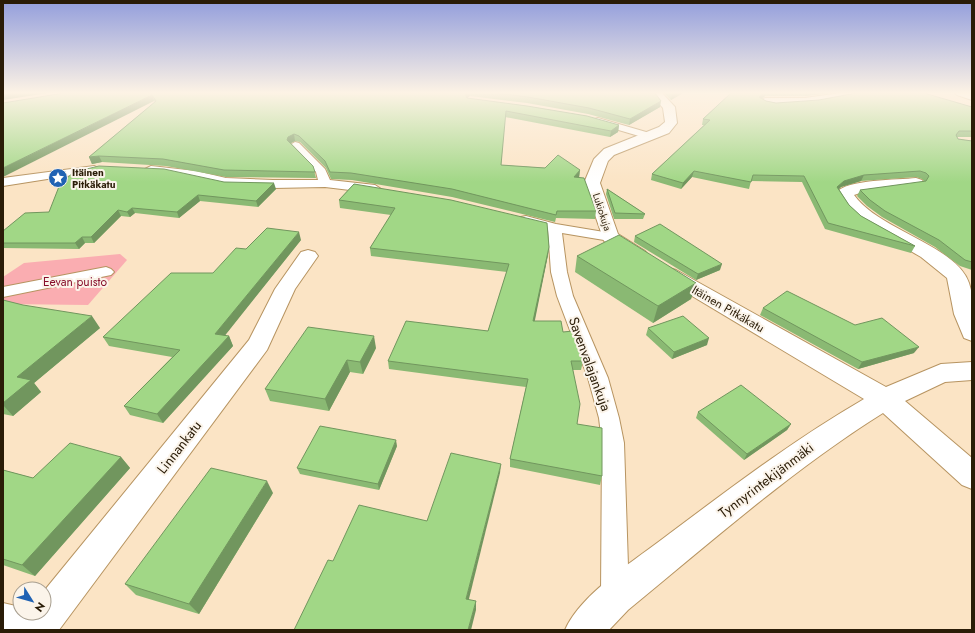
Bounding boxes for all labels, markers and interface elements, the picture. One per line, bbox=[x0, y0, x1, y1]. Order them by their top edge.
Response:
place label: Itäinen Pitkäkatu bbox=[72, 165, 116, 192]
place icon: Itäinen Pitkäkatu bbox=[47, 167, 69, 189]
street label: Lukiokuja bbox=[589, 191, 615, 233]
park label: Eevan puisto bbox=[43, 273, 107, 291]
street label: Itäinen Pitkäkatu bbox=[688, 281, 768, 337]
street label: Savenvalajankuja bbox=[564, 314, 616, 414]
street label: Linnankatu bbox=[152, 416, 206, 478]
street label: Tynnyrintekijänmäki bbox=[714, 438, 818, 522]
north arrow bbox=[12, 581, 52, 621]
text: N bbox=[31, 599, 49, 615]

